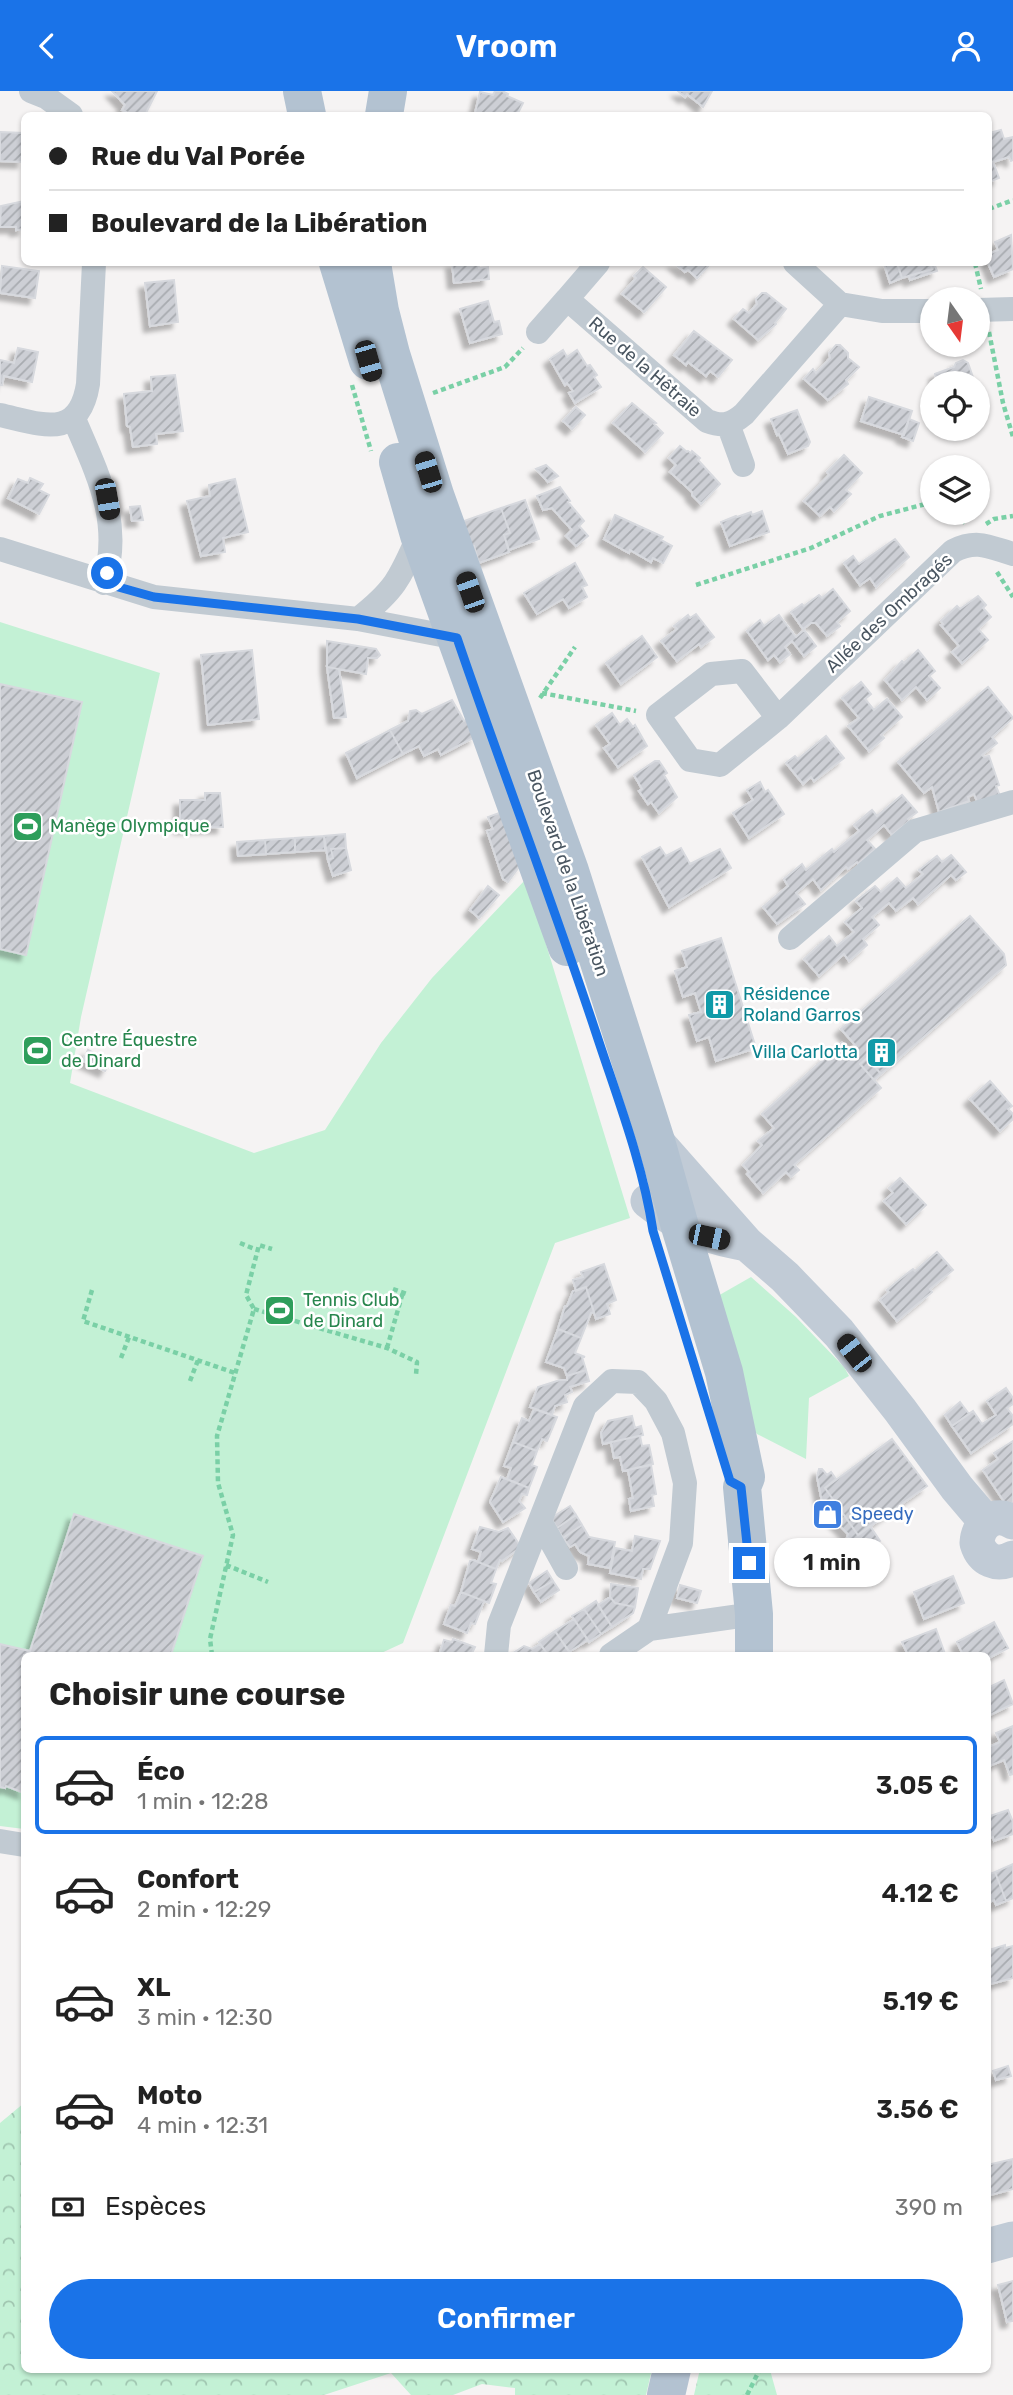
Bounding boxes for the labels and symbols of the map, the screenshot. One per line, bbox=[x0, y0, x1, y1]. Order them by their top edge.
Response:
north arrow bbox=[920, 287, 990, 357]
street label: Rue de la Hêtraie bbox=[584, 312, 706, 422]
car bbox=[353, 338, 384, 384]
car bbox=[412, 449, 445, 495]
car bbox=[94, 476, 121, 522]
street label: Allée des Ombragés bbox=[821, 549, 957, 677]
route start bbox=[91, 557, 123, 589]
car bbox=[454, 569, 487, 615]
street label: Boulevard de la Libération bbox=[522, 767, 614, 979]
sports icon: Manège Olympique bbox=[10, 809, 44, 843]
place label: Manège Olympique bbox=[50, 815, 210, 837]
place label: Résidence Roland Garros bbox=[743, 983, 861, 1026]
building icon: Résidence Roland Garros bbox=[703, 987, 737, 1021]
place label: Centre Équestre de Dinard bbox=[61, 1029, 197, 1072]
sports icon: Centre Équestre de Dinard bbox=[21, 1033, 55, 1067]
building icon: Villa Carlotta bbox=[864, 1035, 898, 1069]
place label: Villa Carlotta bbox=[751, 1041, 858, 1063]
car bbox=[687, 1222, 732, 1252]
place label: Tennis Club de Dinard bbox=[303, 1289, 399, 1332]
sports icon: Tennis Club de Dinard bbox=[263, 1293, 297, 1327]
car bbox=[833, 1330, 876, 1376]
shop icon: Speedy bbox=[811, 1497, 845, 1531]
place label: Speedy bbox=[851, 1503, 914, 1525]
callout: 1 min bbox=[774, 1539, 889, 1587]
route end bbox=[733, 1547, 765, 1579]

